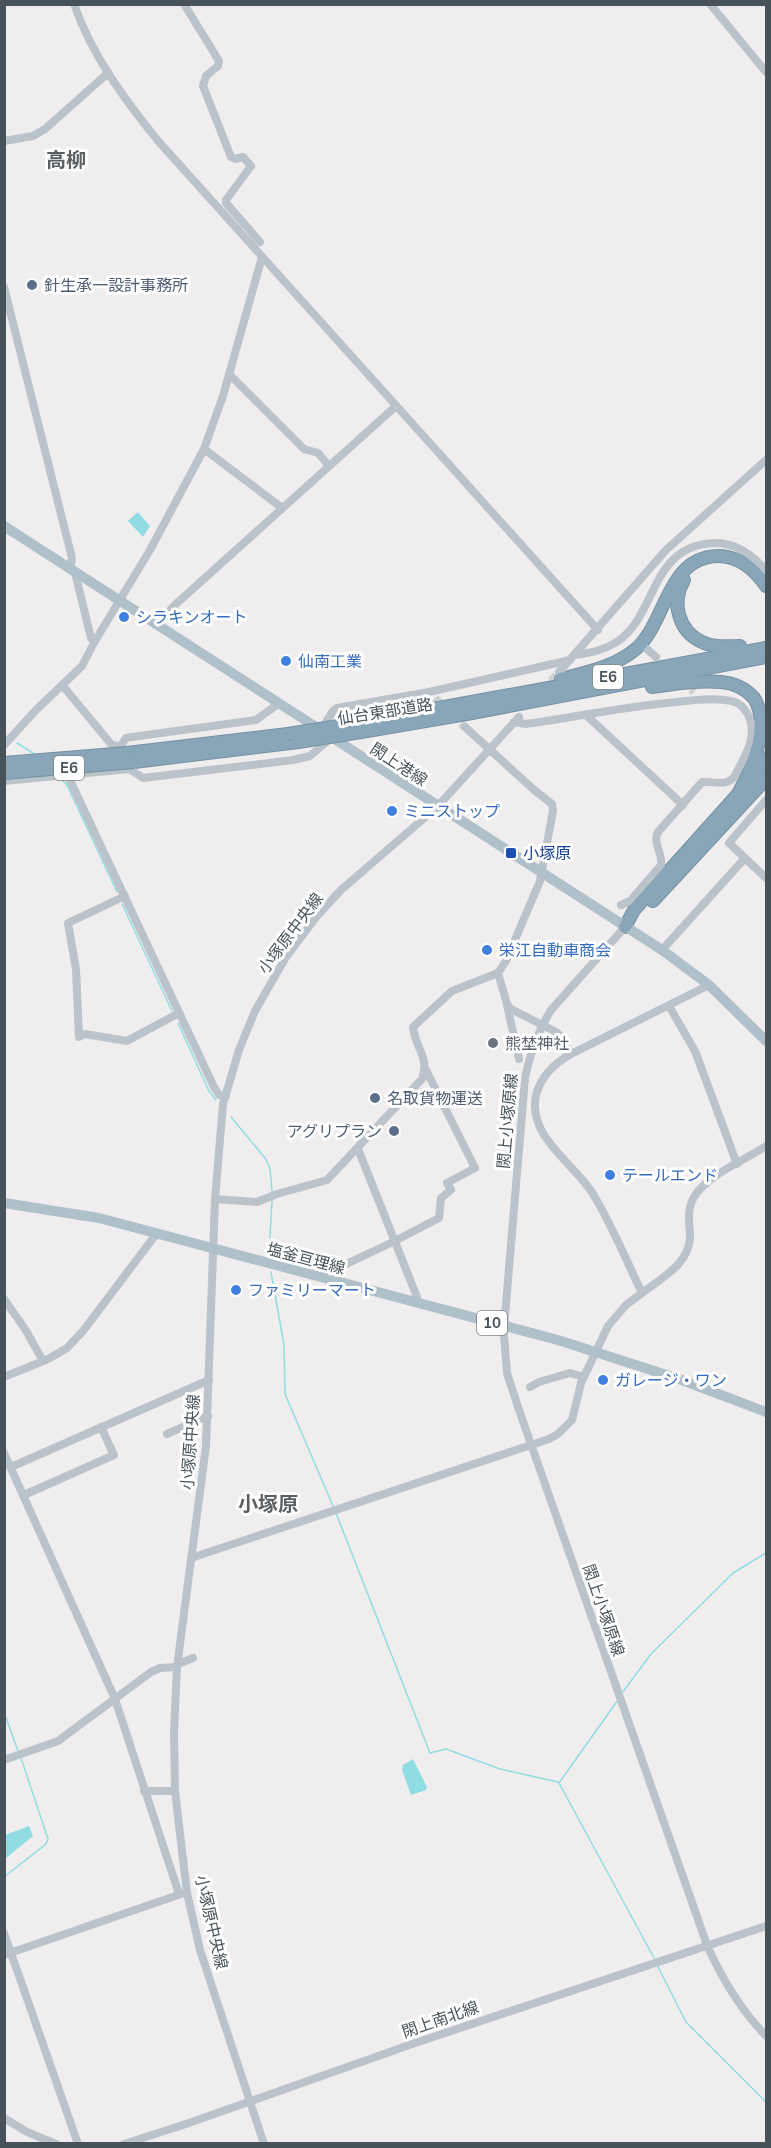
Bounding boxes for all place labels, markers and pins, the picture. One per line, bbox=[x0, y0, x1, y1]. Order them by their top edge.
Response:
place label: 針生承一設計事務所 bbox=[44, 275, 188, 297]
marker: 針生承一設計事務所 bbox=[25, 278, 39, 292]
place label: シラキンオート bbox=[136, 607, 248, 629]
marker: シラキンオート bbox=[117, 610, 131, 624]
place label: 仙南工業 bbox=[298, 651, 362, 673]
marker: 仙南工業 bbox=[279, 654, 293, 668]
place label: ミニストップ bbox=[404, 801, 500, 823]
marker: ミニストップ bbox=[385, 804, 399, 818]
place label: 小塚原 bbox=[523, 843, 571, 865]
marker: 小塚原 bbox=[504, 846, 518, 860]
place label: 栄江自動車商会 bbox=[499, 940, 611, 962]
marker: 栄江自動車商会 bbox=[480, 943, 494, 957]
place label: 熊埜神社 bbox=[505, 1033, 569, 1055]
marker: 熊埜神社 bbox=[486, 1036, 500, 1050]
place label: 名取貨物運送 bbox=[387, 1088, 483, 1110]
marker: 名取貨物運送 bbox=[368, 1091, 382, 1105]
place label: アグリプラン bbox=[287, 1121, 382, 1143]
marker: アグリプラン bbox=[387, 1124, 401, 1138]
place label: テールエンド bbox=[622, 1165, 718, 1187]
marker: テールエンド bbox=[603, 1168, 617, 1182]
place label: ファミリーマート bbox=[248, 1280, 376, 1302]
marker: ファミリーマート bbox=[229, 1283, 243, 1297]
place label: ガレージ・ワン bbox=[615, 1370, 727, 1392]
marker: ガレージ・ワン bbox=[596, 1373, 610, 1387]

